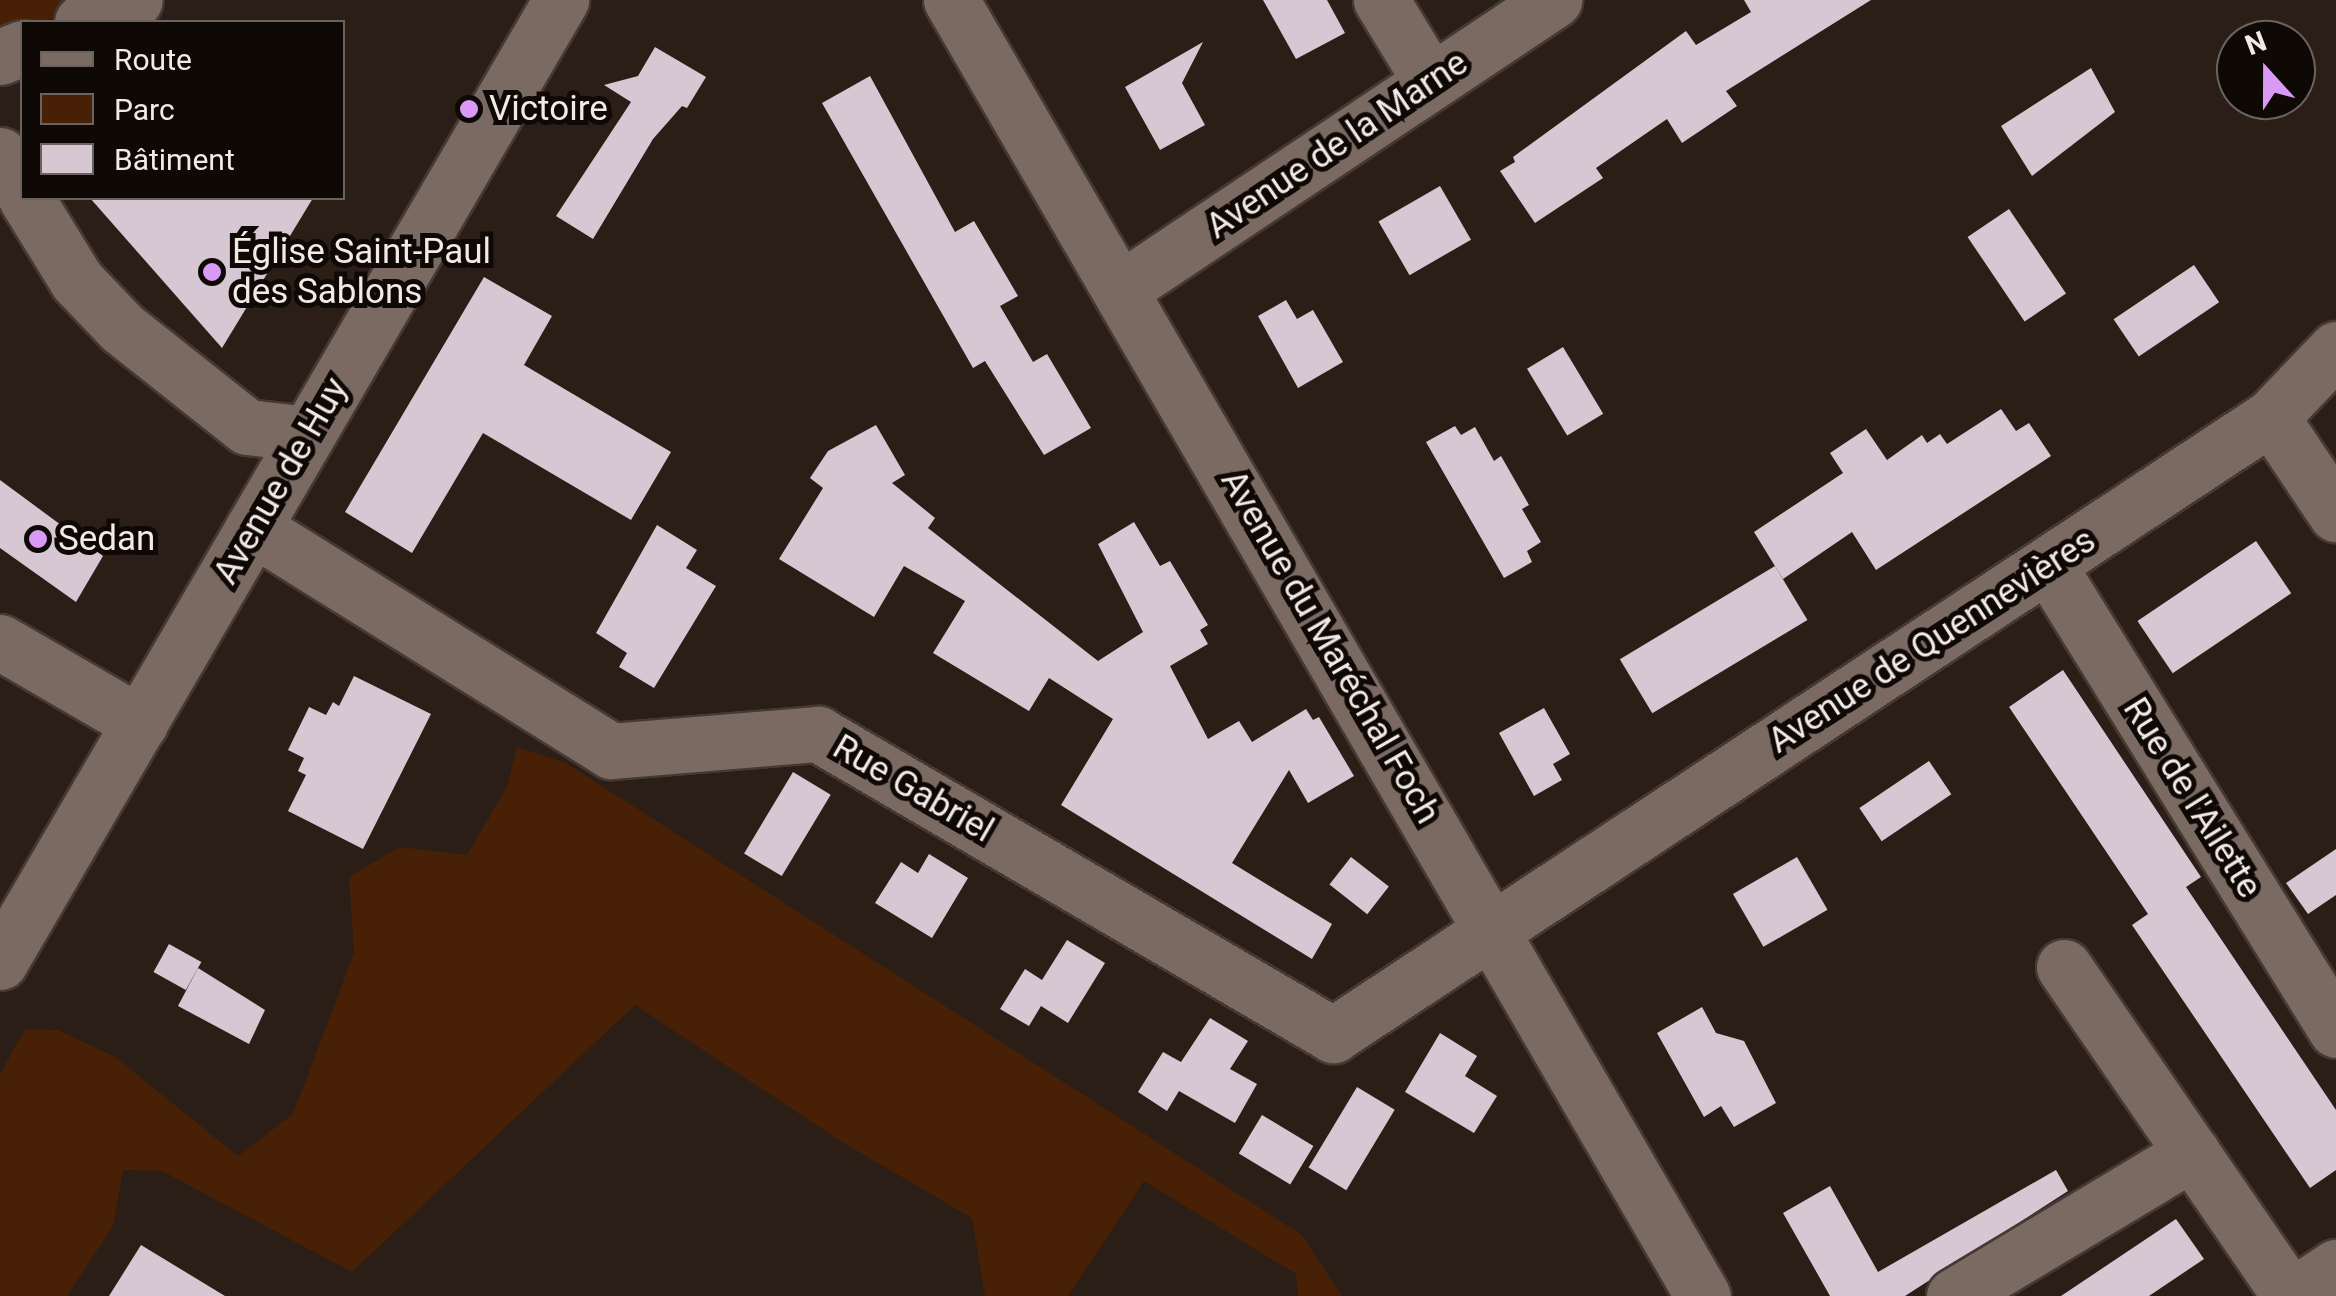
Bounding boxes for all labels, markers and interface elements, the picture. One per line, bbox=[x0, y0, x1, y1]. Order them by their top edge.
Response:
legend bbox=[20, 20, 345, 200]
north arrow bbox=[2216, 20, 2316, 120]
text: N bbox=[2241, 24, 2271, 62]
text: Route bbox=[114, 42, 192, 77]
street label: Avenue de la Marne bbox=[1199, 42, 1475, 248]
place label: Victoire bbox=[489, 88, 608, 130]
text: Parc bbox=[114, 92, 175, 127]
marker: Victoire bbox=[458, 98, 480, 120]
text: Bâtiment bbox=[114, 142, 235, 177]
place label: Église Saint-Paul des Sablons bbox=[232, 231, 491, 313]
marker: Église Saint-Paul des Sablons bbox=[201, 261, 223, 283]
street label: Avenue de Huy bbox=[205, 371, 357, 591]
street label: Avenue du Maréchal Foch bbox=[1212, 463, 1448, 831]
place label: Sedan bbox=[58, 518, 155, 560]
street label: Avenue de Quennevières bbox=[1761, 520, 2103, 762]
marker: Sedan bbox=[27, 528, 49, 550]
street label: Rue de l'Ailette bbox=[2114, 690, 2270, 906]
street label: Rue Gabriel bbox=[825, 726, 1001, 852]

